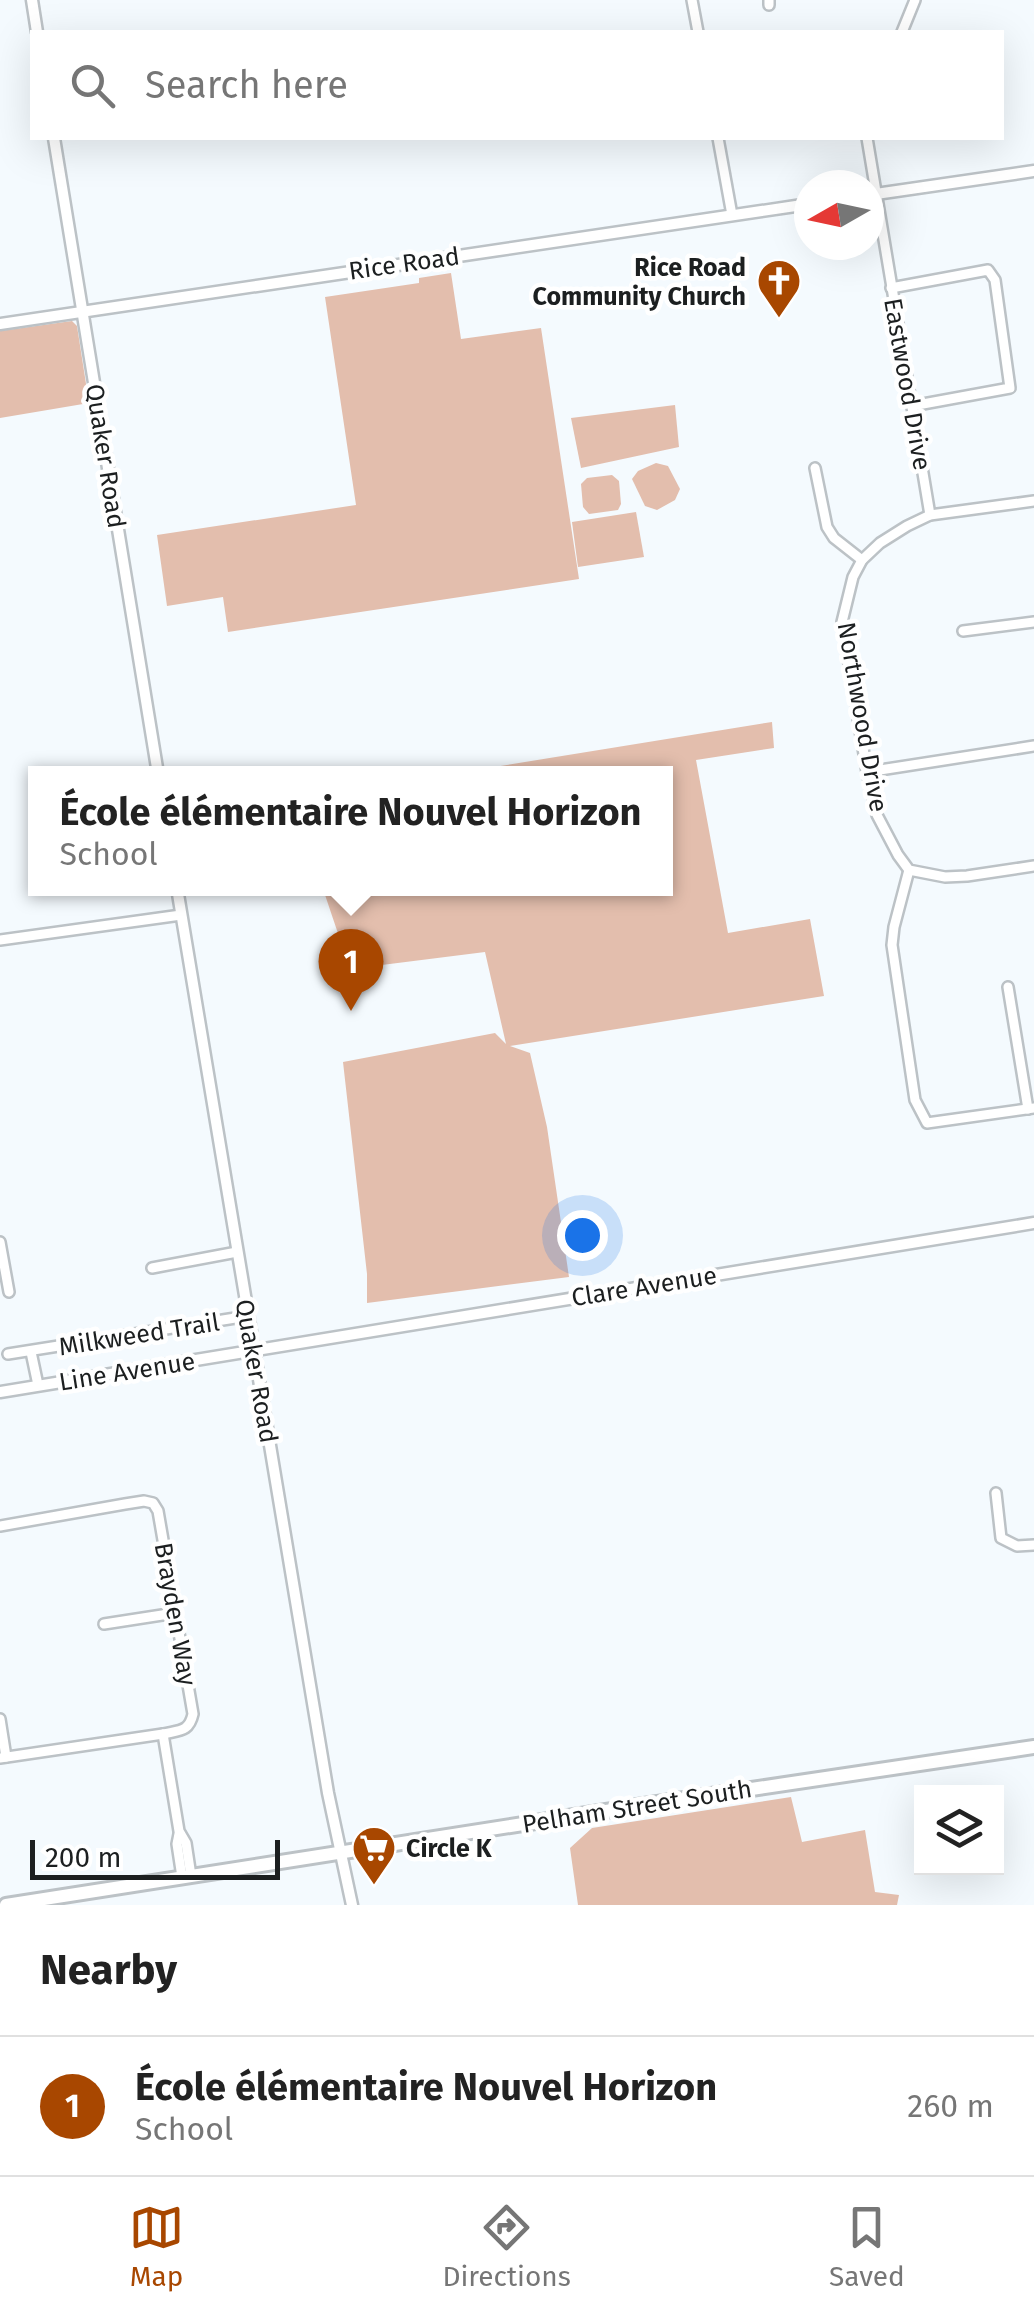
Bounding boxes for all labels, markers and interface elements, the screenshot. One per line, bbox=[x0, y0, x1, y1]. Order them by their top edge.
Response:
search box bbox=[30, 30, 1004, 140]
icon: search bbox=[65, 58, 120, 113]
text: Search here bbox=[145, 62, 348, 108]
north arrow bbox=[794, 170, 884, 260]
street label: Rice Road bbox=[347, 241, 461, 287]
place label: Rice Road Community Church bbox=[533, 253, 746, 312]
church icon: Rice Road Community Church bbox=[756, 258, 802, 319]
street label: Eastwood Drive bbox=[877, 296, 937, 473]
street label: Quaker Road bbox=[79, 382, 131, 530]
street label: Northwood Drive bbox=[831, 620, 893, 814]
popup bbox=[28, 766, 673, 896]
text: École élémentaire Nouvel Horizon bbox=[59, 789, 642, 835]
text: School bbox=[59, 835, 158, 873]
pin: 1 bbox=[318, 928, 384, 1011]
your location bbox=[557, 1210, 608, 1261]
street label: Clare Avenue bbox=[569, 1261, 719, 1313]
street label: Quaker Road bbox=[229, 1297, 283, 1445]
street label: Milkweed Trail bbox=[57, 1307, 222, 1362]
street label: Line Avenue bbox=[57, 1346, 197, 1398]
street label: Brayden Way bbox=[148, 1540, 202, 1689]
street label: Pelham Street South bbox=[520, 1774, 754, 1840]
map controls bbox=[914, 1785, 1004, 1875]
button: layers bbox=[914, 1785, 1004, 1875]
supermarket icon: Circle K bbox=[351, 1825, 397, 1886]
place label: Circle K bbox=[406, 1834, 493, 1864]
scale bar bbox=[30, 1835, 280, 1880]
text: 200 m bbox=[45, 1841, 122, 1874]
text: Nearby bbox=[40, 1945, 177, 1995]
text: École élémentaire Nouvel Horizon bbox=[135, 2064, 717, 2110]
text: 1 bbox=[65, 2087, 80, 2125]
text: 260 m bbox=[907, 2087, 994, 2125]
text: School bbox=[135, 2110, 233, 2148]
tab: Map bbox=[129, 2200, 184, 2293]
tab: Directions bbox=[442, 2200, 571, 2293]
tab: Saved bbox=[829, 2200, 905, 2293]

